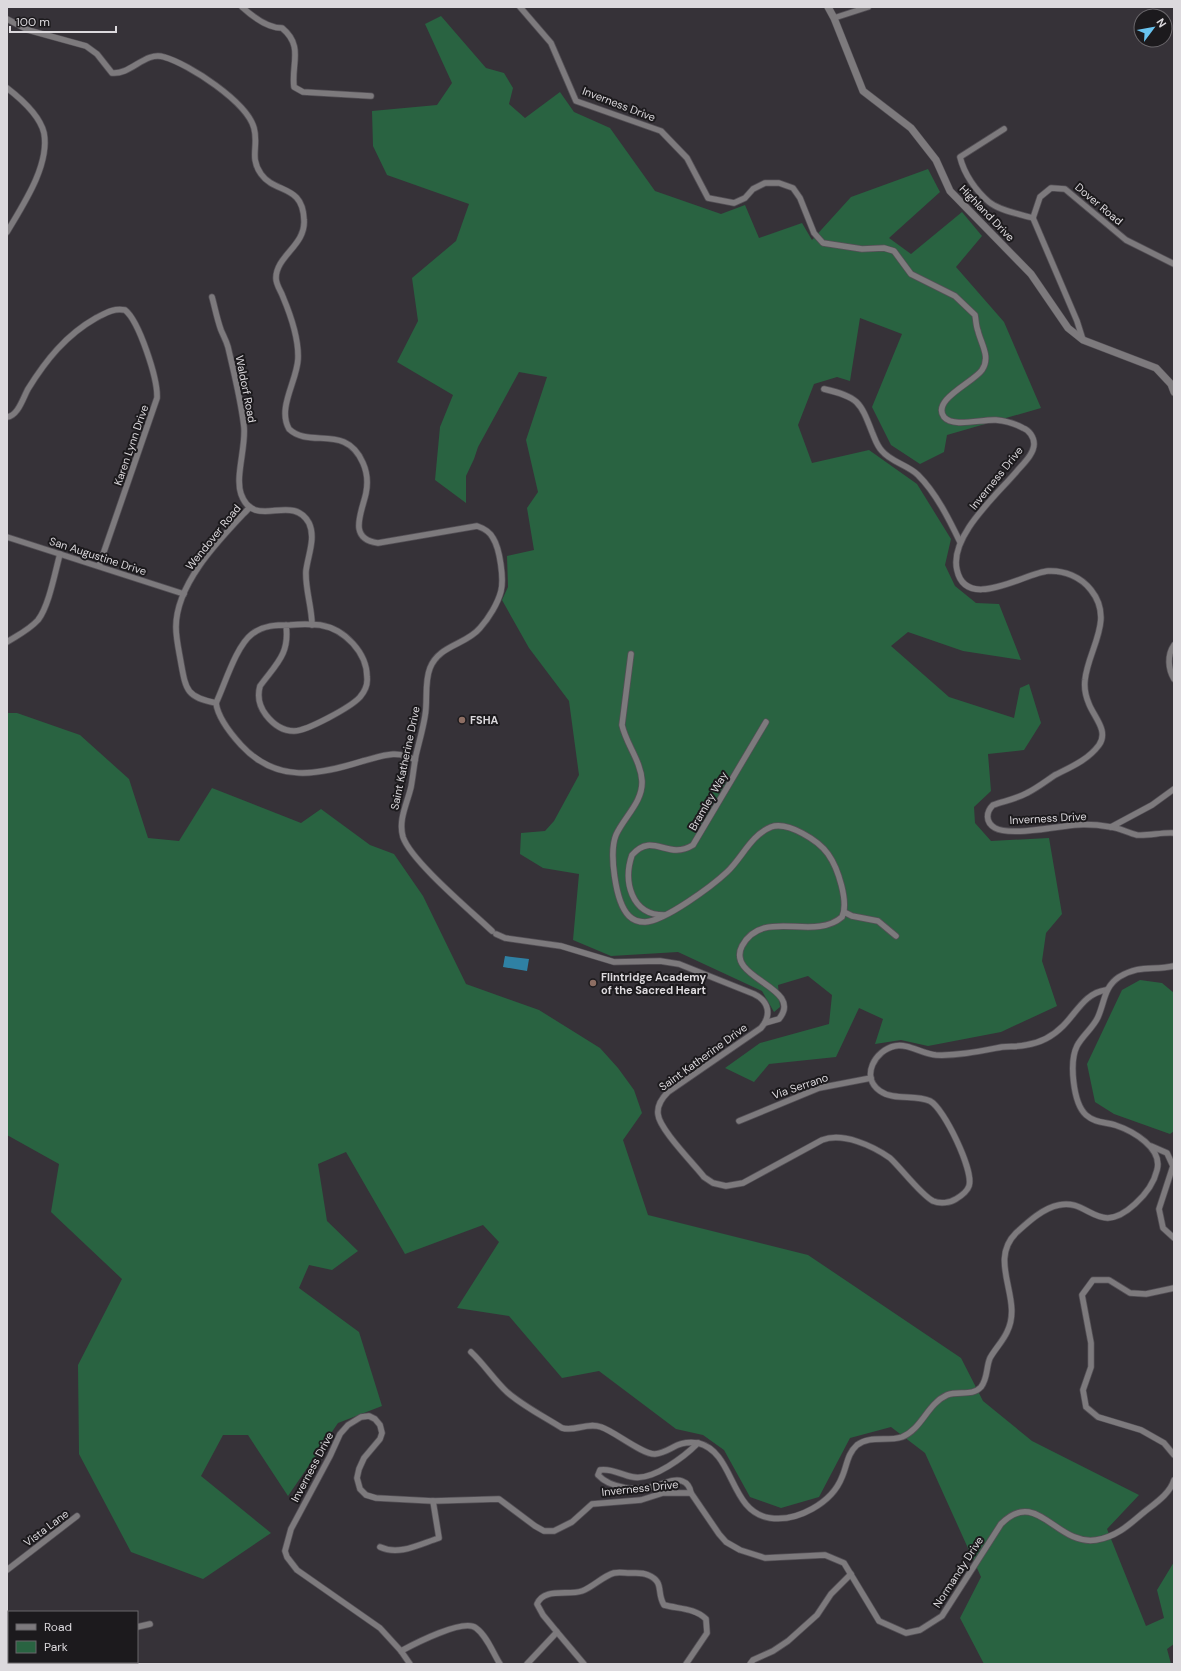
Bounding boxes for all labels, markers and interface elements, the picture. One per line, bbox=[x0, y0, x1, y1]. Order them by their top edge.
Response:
scale bar bbox=[10, 8, 116, 34]
north arrow bbox=[1133, 8, 1173, 48]
text: 100 m bbox=[16, 14, 50, 30]
text: N bbox=[1153, 16, 1170, 30]
street label: Inverness Drive bbox=[580, 84, 658, 124]
street label: Dover Road bbox=[1072, 180, 1126, 228]
street label: Highland Drive bbox=[957, 182, 1017, 244]
street label: Waldorf Road bbox=[233, 354, 259, 424]
street label: Karen Lynn Drive bbox=[111, 403, 151, 487]
street label: Inverness Drive bbox=[966, 444, 1026, 512]
street label: Wendover Road bbox=[182, 501, 244, 573]
street label: San Augustine Drive bbox=[48, 534, 148, 578]
street label: Saint Katherine Drive bbox=[387, 705, 423, 811]
place label: FSHA bbox=[470, 713, 499, 727]
marker: FSHA bbox=[457, 715, 467, 725]
street label: Bramley Way bbox=[685, 769, 731, 833]
street label: Inverness Drive bbox=[1009, 809, 1087, 827]
place label: Flintridge Academy of the Sacred Heart bbox=[601, 970, 707, 997]
marker: Flintridge Academy of the Sacred Heart bbox=[588, 978, 598, 988]
street label: Saint Katherine Drive bbox=[656, 1020, 750, 1094]
street label: Via Serrano bbox=[770, 1070, 830, 1102]
street label: Inverness Drive bbox=[288, 1430, 336, 1504]
street label: Inverness Drive bbox=[601, 1477, 679, 1499]
street label: Vista Lane bbox=[21, 1507, 71, 1549]
street label: Normandy Drive bbox=[930, 1534, 986, 1610]
legend bbox=[8, 1611, 138, 1663]
text: Road bbox=[44, 1619, 72, 1635]
text: Park bbox=[44, 1639, 68, 1655]

